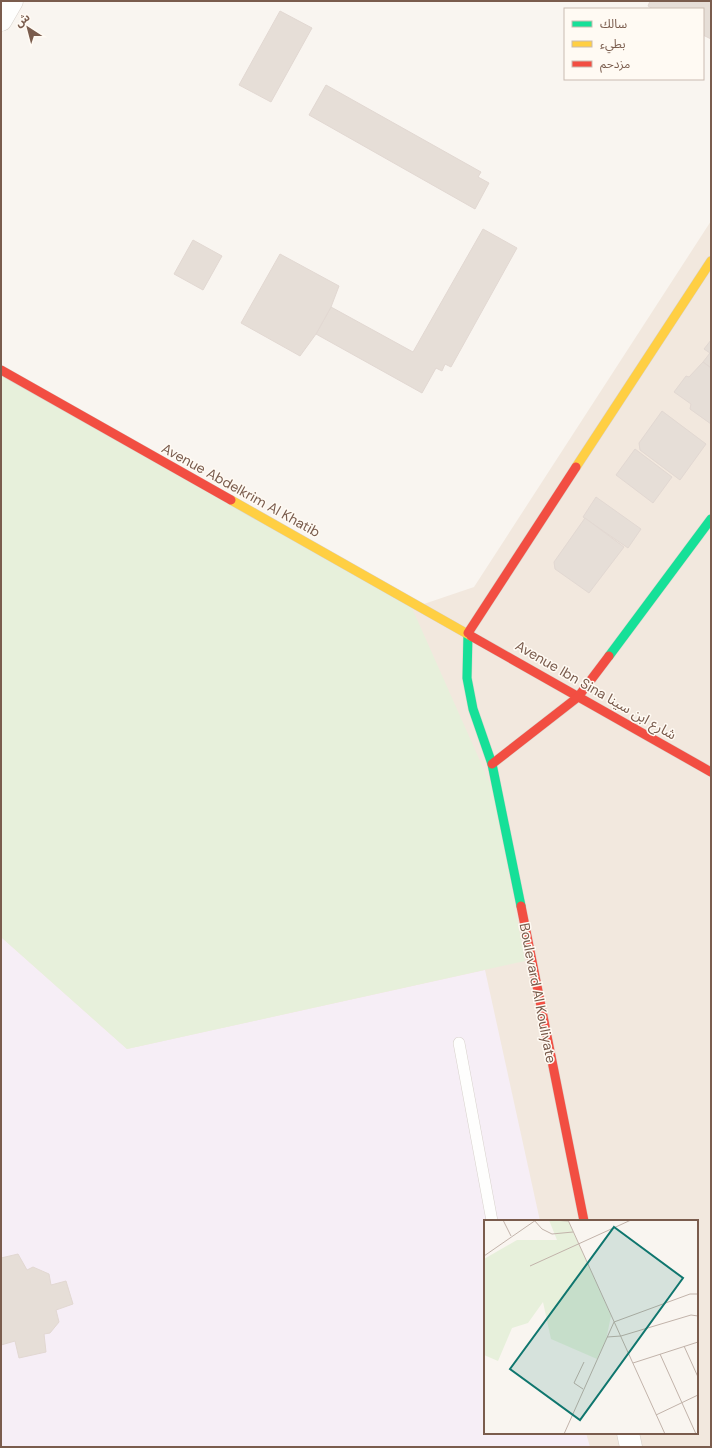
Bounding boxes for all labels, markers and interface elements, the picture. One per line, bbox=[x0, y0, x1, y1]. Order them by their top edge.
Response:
north arrow bbox=[8, 8, 48, 48]
legend bbox=[564, 8, 704, 80]
text: ش bbox=[12, 10, 32, 30]
text: سالك bbox=[600, 16, 627, 32]
text: بطيء bbox=[600, 36, 626, 54]
text: مزدحم bbox=[600, 56, 630, 73]
street label: Avenue Abdelkrim Al Khatib bbox=[159, 439, 324, 541]
street label: Avenue Ibn Sina شارع ابن سينا bbox=[511, 636, 680, 745]
street label: Boulevard Al Kouliyate bbox=[516, 921, 560, 1065]
inset map bbox=[484, 1220, 698, 1434]

